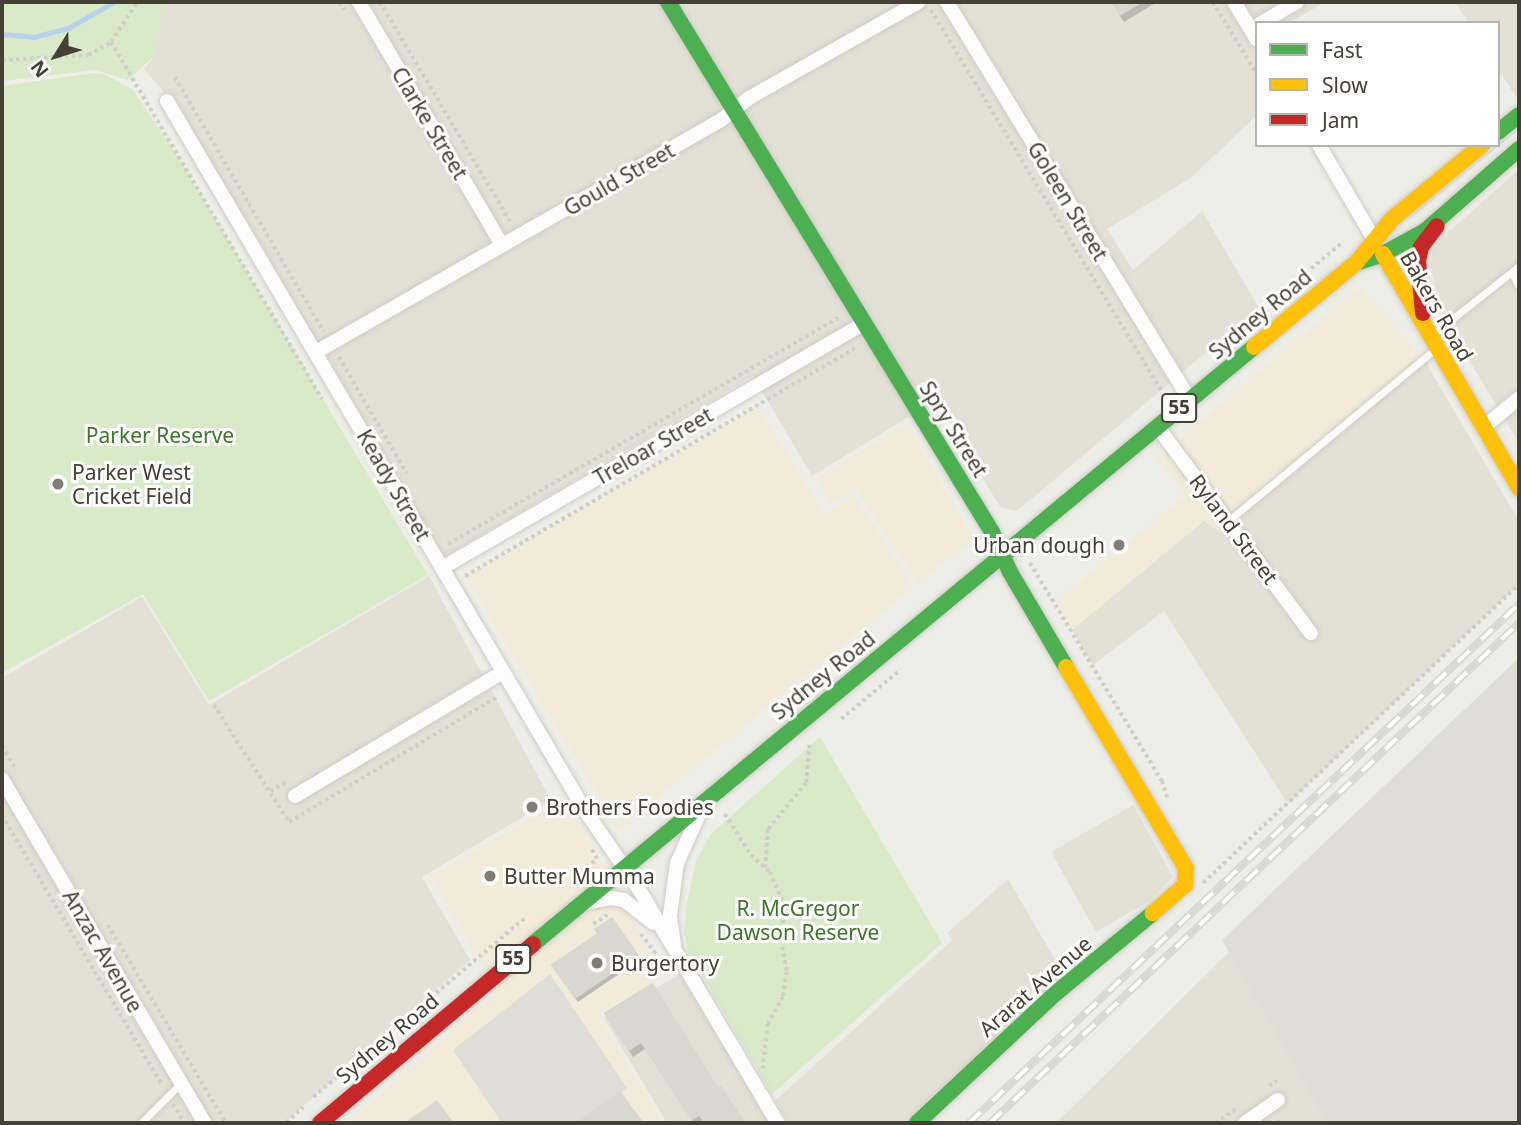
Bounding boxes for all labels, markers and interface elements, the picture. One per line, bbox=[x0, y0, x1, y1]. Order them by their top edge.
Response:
north arrow bbox=[21, 21, 91, 91]
legend bbox=[1255, 21, 1500, 147]
text: Fast bbox=[1322, 36, 1362, 64]
text: N bbox=[24, 55, 54, 83]
street label: Clarke Street bbox=[387, 62, 473, 184]
text: Slow bbox=[1322, 71, 1368, 99]
text: Jam bbox=[1322, 106, 1359, 134]
street label: Gould Street bbox=[559, 137, 679, 221]
street label: Goleen Street bbox=[1023, 137, 1113, 265]
street label: Bakers Road bbox=[1395, 246, 1479, 366]
street label: Sydney Road bbox=[1204, 264, 1316, 364]
street label: Spry Street bbox=[915, 377, 993, 481]
road number: 55 bbox=[1160, 392, 1198, 424]
street label: Treloar Street bbox=[589, 402, 717, 490]
park label: Parker Reserve bbox=[86, 422, 234, 448]
street label: Keady Street bbox=[352, 425, 436, 545]
place label: Parker West Cricket Field bbox=[72, 459, 192, 509]
street label: Ryland Street bbox=[1185, 469, 1283, 589]
marker: Parker West Cricket Field bbox=[50, 476, 66, 492]
place label: Urban dough bbox=[973, 532, 1105, 558]
marker: Urban dough bbox=[1111, 537, 1127, 553]
street label: Sydney Road bbox=[766, 626, 880, 724]
place label: Brothers Foodies bbox=[546, 794, 714, 820]
marker: Brothers Foodies bbox=[524, 799, 540, 815]
place label: Butter Mumma bbox=[504, 863, 655, 889]
marker: Butter Mumma bbox=[482, 868, 498, 884]
street label: Anzac Avenue bbox=[58, 885, 148, 1017]
park label: R. McGregor Dawson Reserve bbox=[717, 895, 879, 945]
street label: Ararat Avenue bbox=[974, 930, 1096, 1042]
road number: 55 bbox=[494, 944, 532, 974]
place label: Burgertory bbox=[611, 950, 719, 976]
marker: Burgertory bbox=[589, 955, 605, 971]
street label: Sydney Road bbox=[331, 988, 443, 1088]

